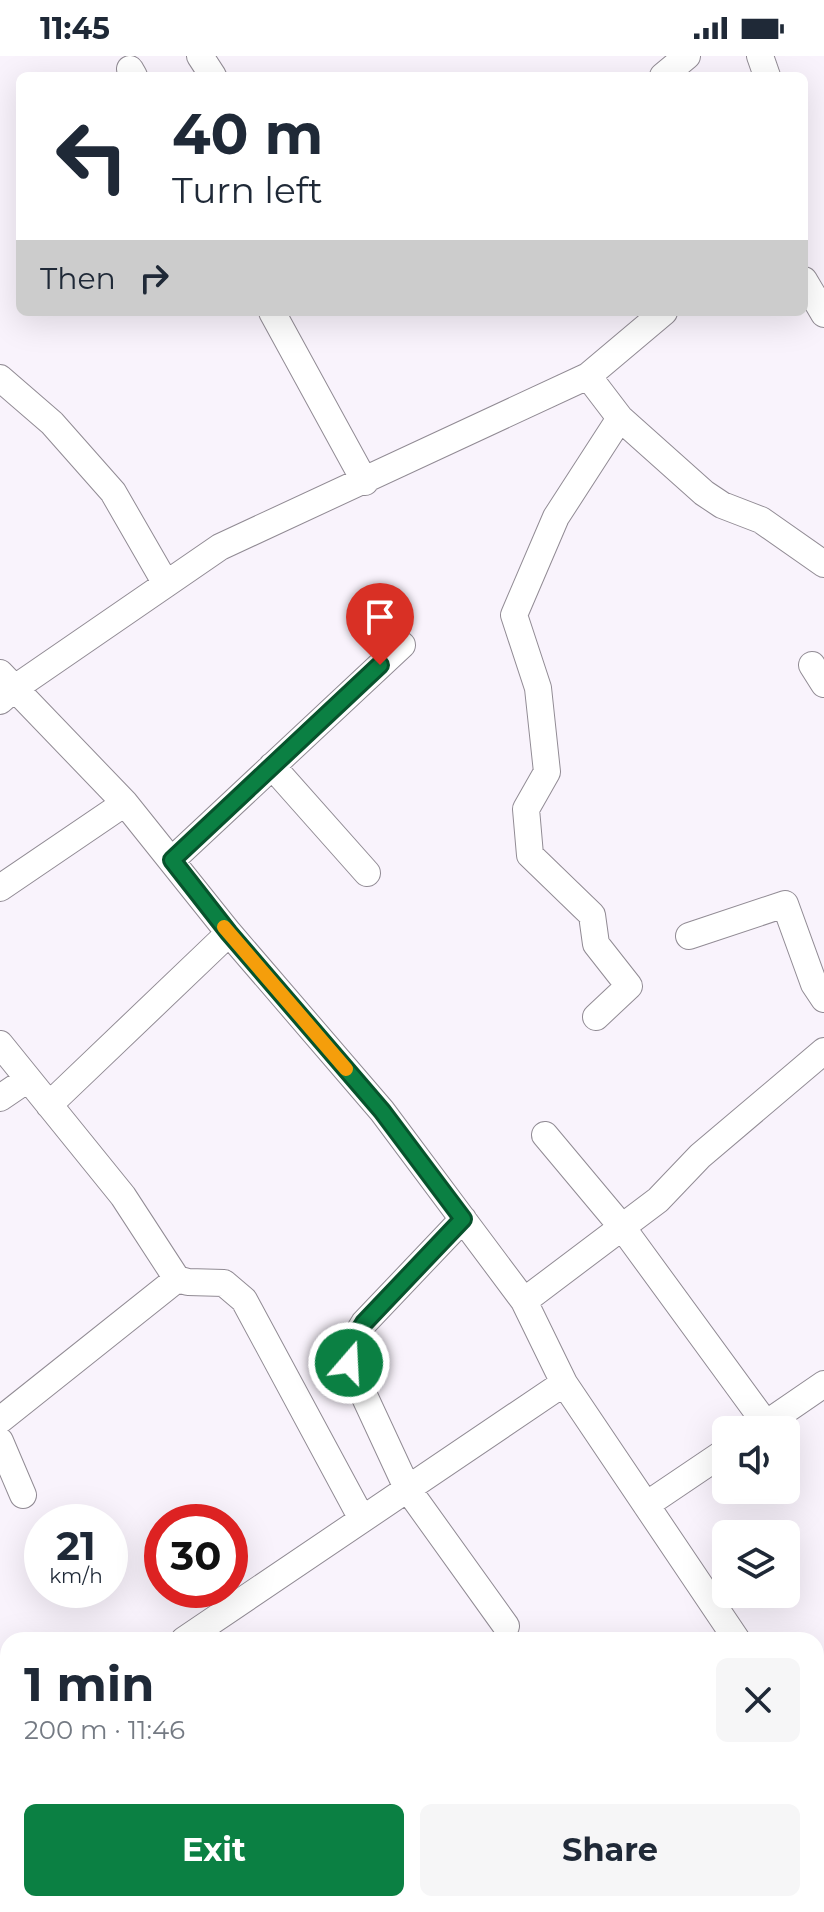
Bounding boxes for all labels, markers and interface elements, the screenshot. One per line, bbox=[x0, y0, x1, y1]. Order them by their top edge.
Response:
text: 11:45 bbox=[40, 10, 110, 47]
text: 40 m bbox=[172, 100, 323, 168]
icon: left bbox=[40, 104, 144, 208]
text: Turn left bbox=[172, 168, 323, 212]
icon: right bbox=[132, 256, 176, 300]
text: Then bbox=[40, 260, 116, 297]
pin bbox=[346, 583, 414, 665]
icon: arrive bbox=[358, 595, 402, 639]
position arrow bbox=[307, 1321, 391, 1405]
map controls bbox=[712, 1416, 800, 1608]
button: sound bbox=[712, 1416, 800, 1504]
speed limit sign: 30 bbox=[144, 1504, 248, 1608]
button: layers bbox=[712, 1520, 800, 1608]
text: 21 bbox=[56, 1521, 96, 1570]
text: km/h bbox=[49, 1564, 103, 1588]
text: 1 min bbox=[24, 1655, 154, 1713]
button: close bbox=[716, 1658, 800, 1742]
text: 200 m · 11:46 bbox=[24, 1714, 185, 1746]
button: Exit bbox=[24, 1804, 404, 1896]
button: Share bbox=[420, 1804, 800, 1896]

